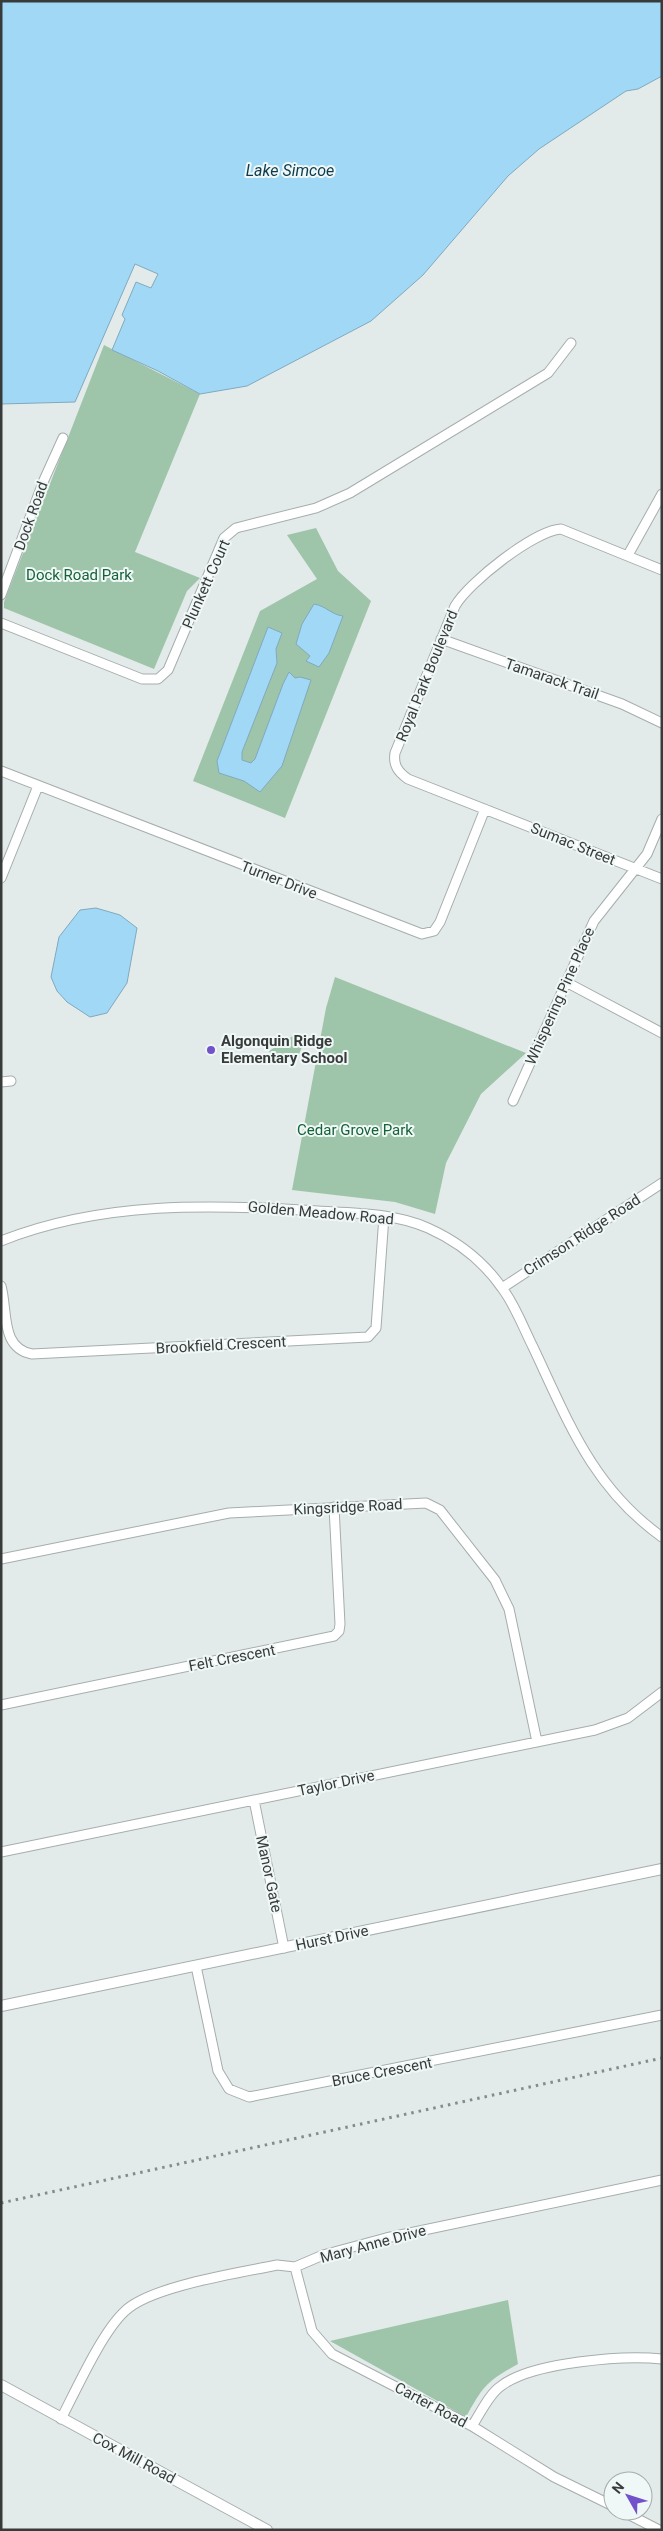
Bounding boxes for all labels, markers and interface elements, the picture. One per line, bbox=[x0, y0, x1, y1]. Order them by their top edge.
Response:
water label: Lake Simcoe bbox=[246, 161, 334, 180]
street label: Dock Road bbox=[10, 479, 52, 553]
street label: Plunkett Court bbox=[178, 537, 234, 631]
park label: Dock Road Park bbox=[26, 566, 132, 584]
street label: Royal Park Boulevard bbox=[392, 607, 462, 745]
street label: Tamarack Trail bbox=[503, 655, 601, 703]
street label: Sumac Street bbox=[528, 819, 618, 869]
street label: Turner Drive bbox=[238, 857, 320, 903]
street label: Whispering Pine Place bbox=[522, 924, 598, 1068]
place label: Algonquin Ridge Elementary School bbox=[221, 1032, 347, 1067]
marker: Algonquin Ridge Elementary School bbox=[205, 1044, 217, 1056]
park label: Cedar Grove Park bbox=[297, 1121, 413, 1139]
street label: Crimson Ridge Road bbox=[520, 1190, 644, 1280]
street label: Golden Meadow Road bbox=[247, 1198, 395, 1228]
street label: Brookfield Crescent bbox=[155, 1333, 287, 1357]
street label: Kingsridge Road bbox=[293, 1495, 403, 1519]
street label: Felt Crescent bbox=[187, 1641, 277, 1675]
street label: Taylor Drive bbox=[296, 1766, 376, 1800]
street label: Manor Gate bbox=[252, 1834, 286, 1914]
street label: Hurst Drive bbox=[294, 1921, 370, 1955]
street label: Bruce Crescent bbox=[330, 2053, 434, 2091]
street label: Mary Anne Drive bbox=[318, 2221, 428, 2267]
street label: Carter Road bbox=[392, 2378, 470, 2432]
street label: Cox Mill Road bbox=[89, 2429, 179, 2487]
north arrow bbox=[603, 2471, 653, 2521]
text: N bbox=[609, 2479, 627, 2497]

